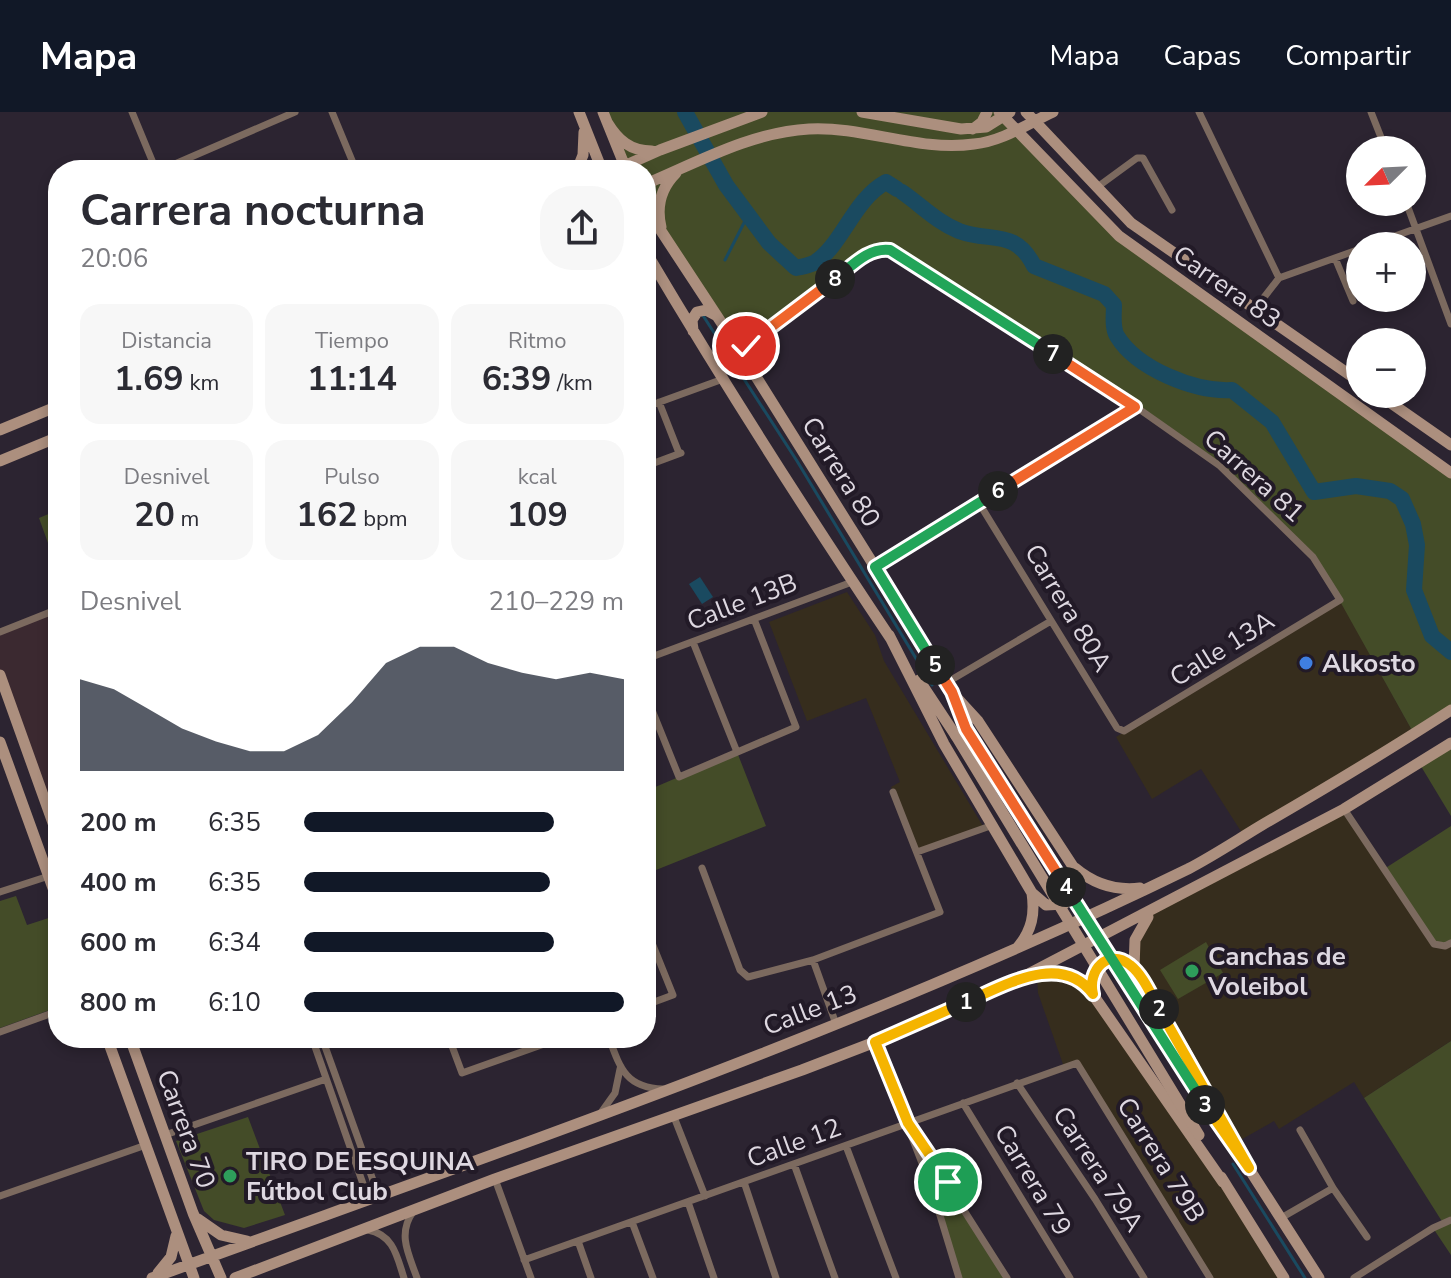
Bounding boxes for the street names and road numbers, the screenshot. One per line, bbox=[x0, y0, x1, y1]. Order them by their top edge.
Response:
street label: Carrera 83 bbox=[1166, 237, 1288, 337]
street label: Carrera 80 bbox=[793, 410, 889, 534]
street label: Carrera 81 bbox=[1196, 422, 1312, 530]
street label: Carrera 80A bbox=[1016, 538, 1120, 678]
street label: Calle 13B bbox=[682, 565, 802, 639]
street label: Calle 13A bbox=[1163, 603, 1281, 695]
street label: Calle 13 bbox=[758, 976, 862, 1044]
street label: Carrera 70 bbox=[148, 1065, 224, 1193]
street label: Carrera 79B bbox=[1109, 1091, 1213, 1229]
street label: Carrera 79A bbox=[1044, 1100, 1152, 1238]
street label: Calle 12 bbox=[742, 1110, 846, 1176]
street label: Carrera 79 bbox=[986, 1118, 1080, 1242]

